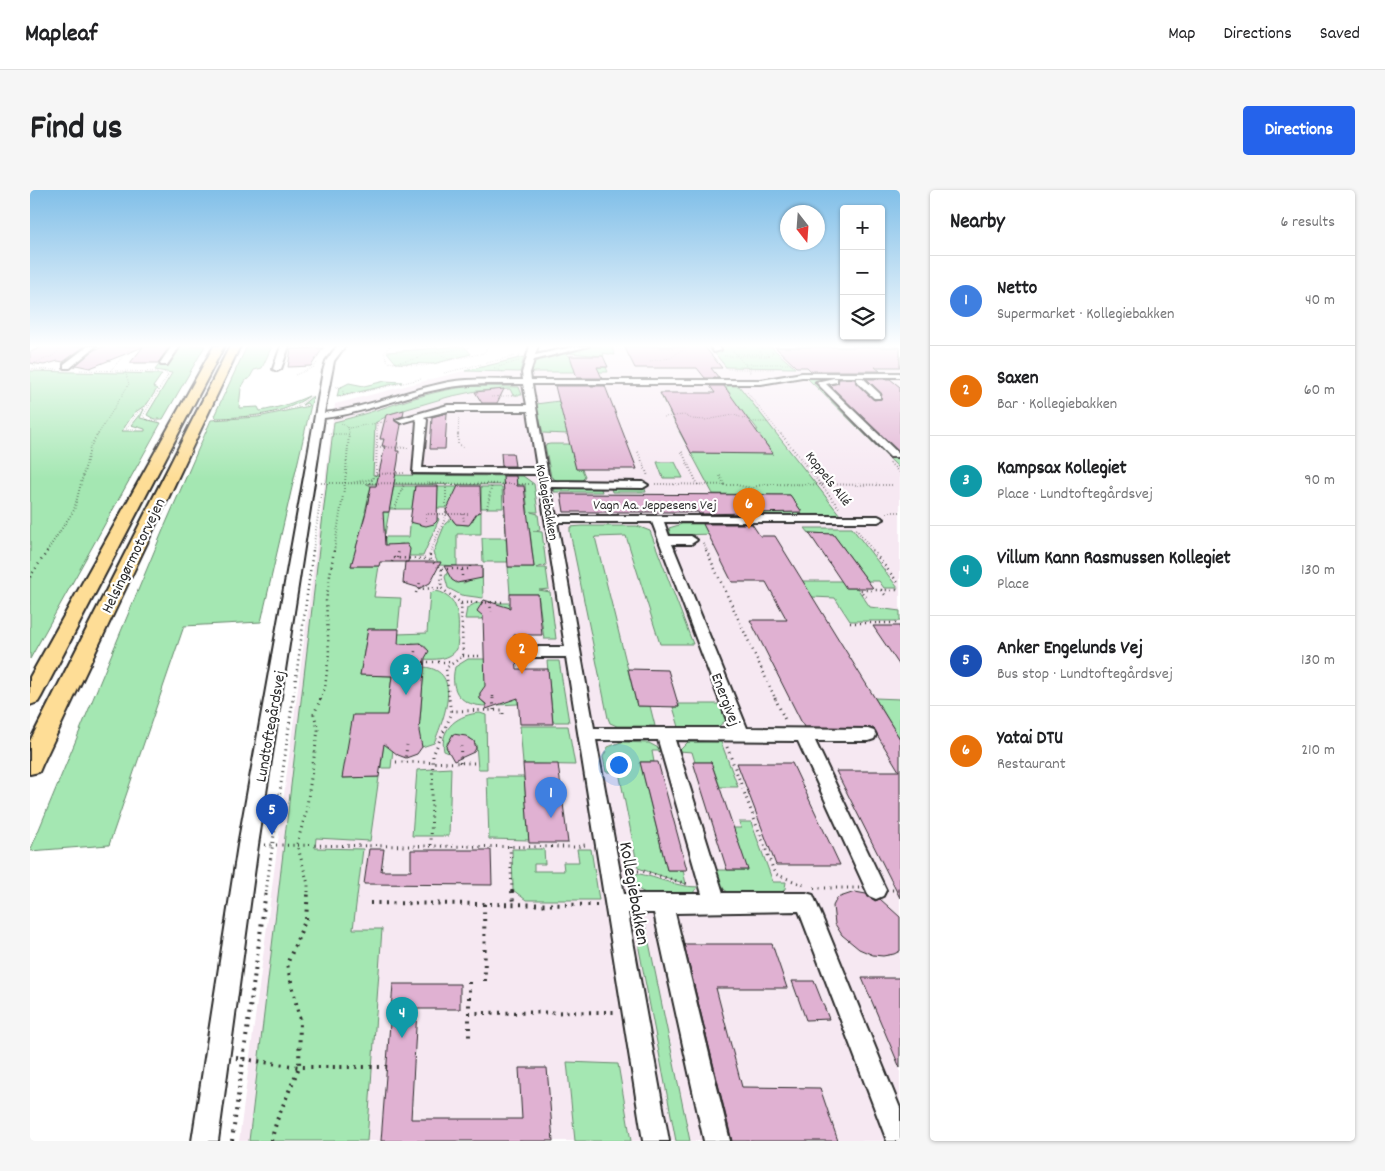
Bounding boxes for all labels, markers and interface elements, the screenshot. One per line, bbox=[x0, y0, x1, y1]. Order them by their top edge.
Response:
text: Mapleaf bbox=[25, 18, 97, 52]
text: Map bbox=[1168, 22, 1195, 47]
text: Directions bbox=[1223, 22, 1292, 47]
text: Saved bbox=[1320, 22, 1360, 47]
text: Find us bbox=[30, 105, 122, 155]
button: Directions bbox=[1243, 106, 1355, 155]
north arrow bbox=[780, 205, 825, 250]
map controls bbox=[840, 205, 885, 340]
button: + bbox=[840, 205, 885, 250]
text: Nearby bbox=[950, 208, 1005, 238]
text: 6 results bbox=[1280, 211, 1335, 234]
button: − bbox=[840, 250, 885, 295]
text: Netto bbox=[997, 276, 1037, 303]
text: 1 bbox=[964, 289, 968, 312]
text: 40 m bbox=[1305, 289, 1335, 312]
button: layers bbox=[840, 295, 885, 340]
text: Supermarket · Kollegiebakken bbox=[997, 303, 1174, 326]
text: Saxen bbox=[997, 366, 1038, 393]
text: 2 bbox=[963, 379, 970, 402]
text: 60 m bbox=[1304, 379, 1335, 402]
text: Bar · Kollegiebakken bbox=[997, 393, 1117, 416]
street label: Koppels Allé bbox=[800, 448, 855, 511]
text: Kampsax Kollegiet bbox=[997, 456, 1127, 483]
street label: Kollegiebakken bbox=[529, 463, 563, 542]
text: 3 bbox=[962, 469, 970, 492]
text: 90 m bbox=[1304, 469, 1335, 492]
text: Place · Lundtoftegårdsvej bbox=[997, 483, 1153, 506]
pin: 6 bbox=[733, 488, 765, 529]
street label: Helsingørmotorvejen bbox=[96, 495, 172, 618]
street label: Vagn Aa. Jeppesens Vej bbox=[593, 496, 717, 516]
text: Villum Kann Rasmussen Kollegiet bbox=[997, 546, 1231, 573]
text: 4 bbox=[963, 559, 969, 582]
text: 130 m bbox=[1301, 559, 1335, 582]
text: Place bbox=[997, 573, 1029, 596]
pin: 2 bbox=[506, 633, 538, 674]
text: Anker Engelunds Vej bbox=[997, 636, 1143, 663]
text: 5 bbox=[962, 649, 970, 672]
text: 130 m bbox=[1301, 649, 1335, 672]
pin: 3 bbox=[390, 654, 422, 695]
text: Bus stop · Lundtoftegårdsvej bbox=[997, 663, 1173, 686]
street label: Lundtoftegårdsvej bbox=[250, 669, 293, 784]
street label: Energivej bbox=[704, 670, 745, 730]
text: Yatai DTU bbox=[997, 726, 1063, 753]
text: 6 bbox=[962, 739, 970, 762]
text: 210 m bbox=[1301, 739, 1335, 762]
your location bbox=[606, 752, 632, 778]
text: Restaurant bbox=[997, 753, 1066, 776]
pin: 1 bbox=[535, 777, 567, 818]
pin: 5 bbox=[256, 794, 288, 835]
street label: Kollegiebakken bbox=[610, 840, 655, 947]
pin: 4 bbox=[386, 997, 418, 1038]

